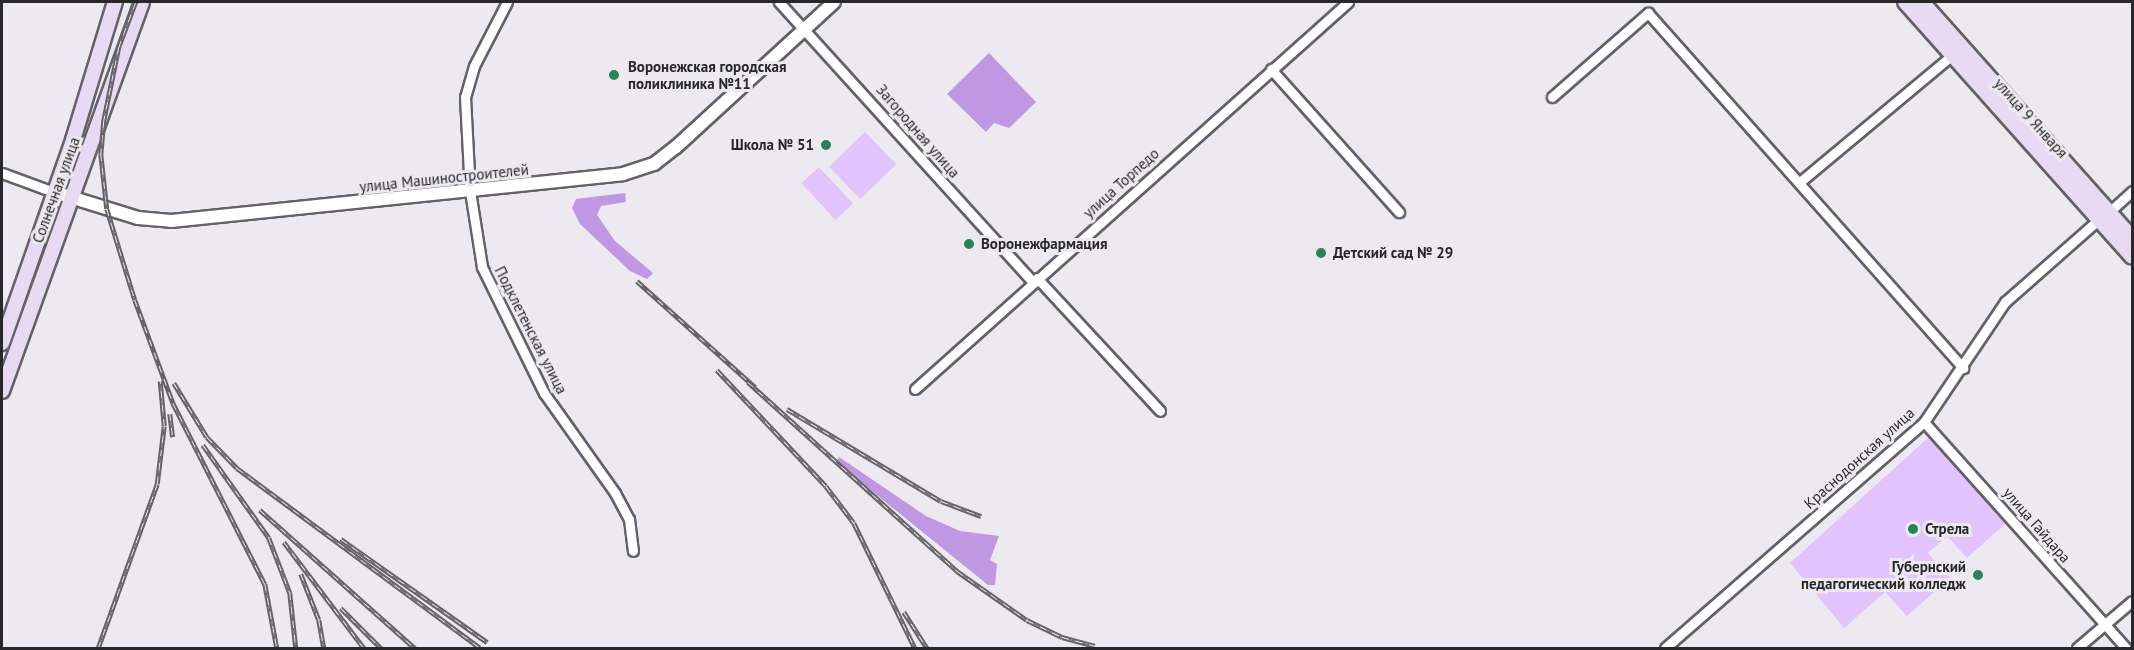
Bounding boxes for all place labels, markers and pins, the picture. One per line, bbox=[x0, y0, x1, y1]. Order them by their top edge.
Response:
place label: Воронежская городская поликлиника №11 bbox=[628, 57, 787, 92]
marker: Воронежская городская поликлиника №11 bbox=[605, 66, 623, 84]
place label: Школа № 51 bbox=[731, 136, 814, 154]
marker: Школа № 51 bbox=[819, 138, 833, 152]
place label: Воронежфармация bbox=[981, 235, 1107, 253]
marker: Воронежфармация bbox=[962, 237, 976, 251]
place label: Детский сад № 29 bbox=[1333, 244, 1453, 262]
marker: Детский сад № 29 bbox=[1314, 246, 1328, 260]
place label: Стрела bbox=[1925, 520, 1969, 538]
marker: Стрела bbox=[1906, 522, 1920, 536]
place label: Губернский педагогический колледж bbox=[1801, 557, 1966, 592]
marker: Губернский педагогический колледж bbox=[1971, 568, 1985, 582]

